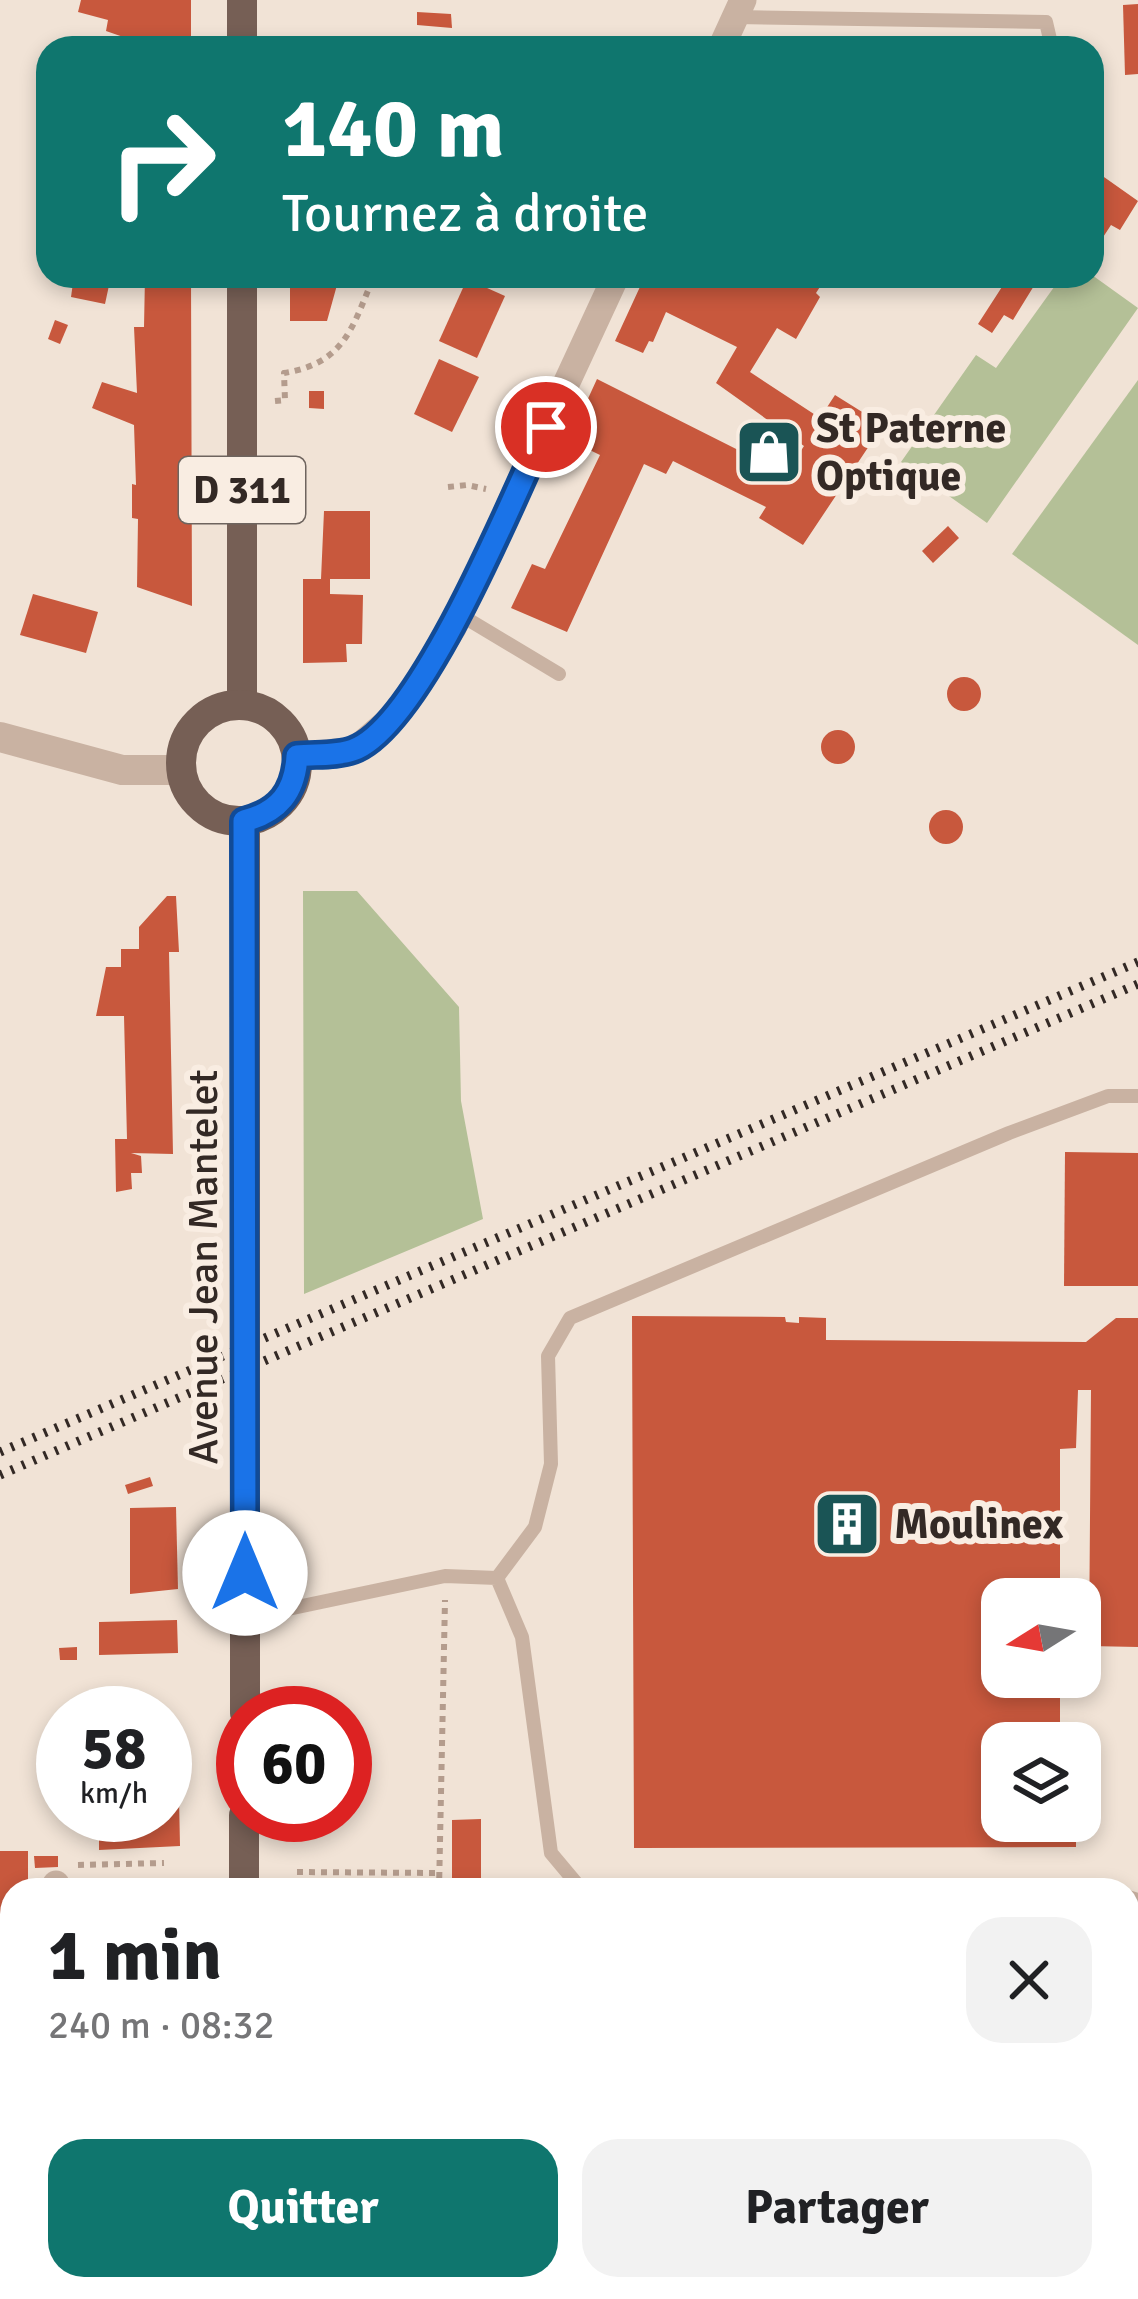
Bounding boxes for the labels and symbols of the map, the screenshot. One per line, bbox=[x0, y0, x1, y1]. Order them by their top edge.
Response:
pin bbox=[495, 376, 597, 478]
place label: St Paterne Optique bbox=[816, 403, 1006, 502]
shop icon: St Paterne Optique bbox=[734, 417, 804, 487]
road number: D 311 bbox=[179, 457, 305, 523]
street label: Avenue Jean Mantelet bbox=[178, 1069, 229, 1465]
building icon: Moulinex bbox=[812, 1489, 882, 1559]
place label: Moulinex bbox=[894, 1499, 1064, 1550]
position arrow bbox=[182, 1510, 308, 1636]
north arrow bbox=[981, 1578, 1101, 1698]
speed limit sign: 60 bbox=[216, 1686, 372, 1842]

